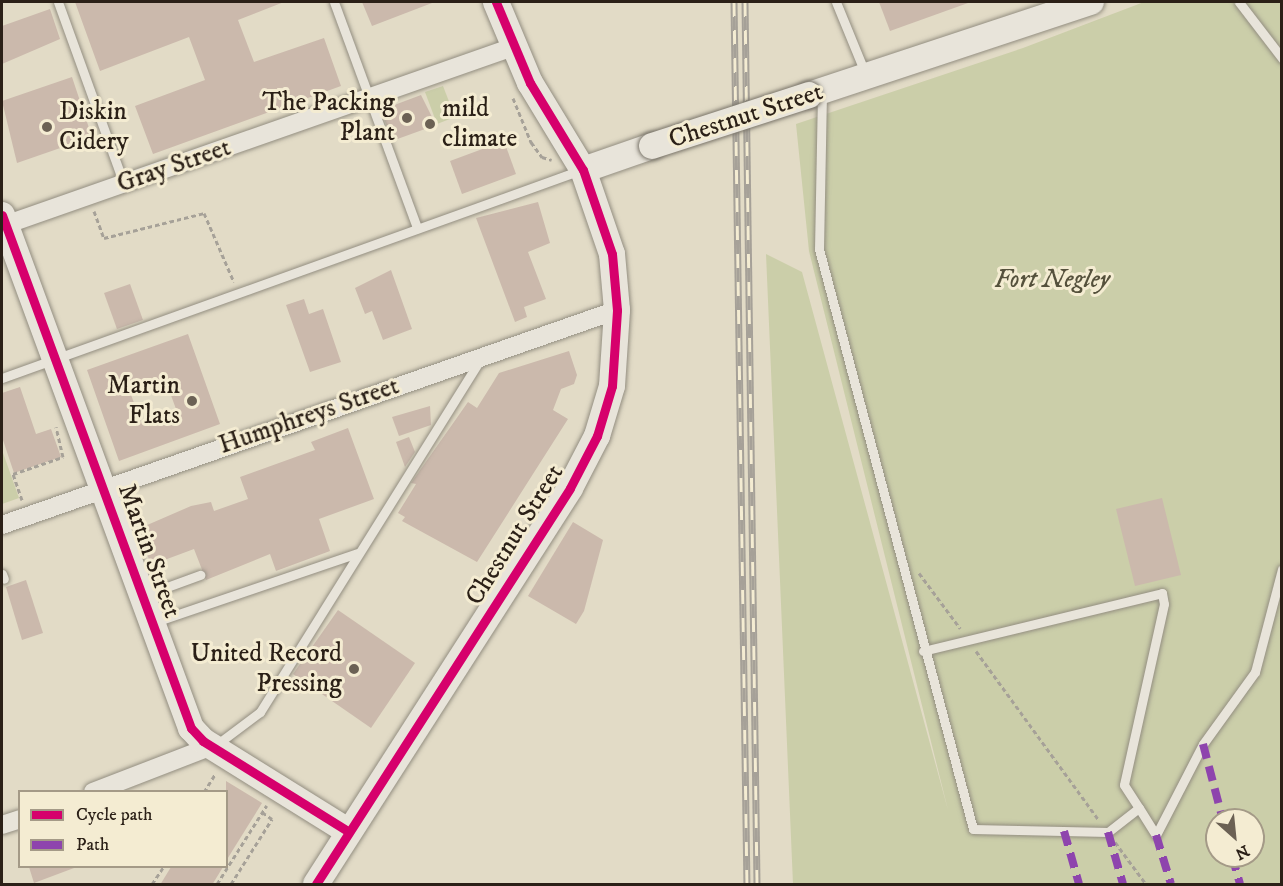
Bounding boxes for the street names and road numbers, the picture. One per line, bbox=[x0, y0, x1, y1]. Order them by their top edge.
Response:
street label: Chestnut Street bbox=[665, 76, 827, 156]
street label: Gray Street bbox=[113, 132, 235, 200]
street label: Humphreys Street bbox=[215, 371, 403, 461]
street label: Chestnut Street bbox=[459, 459, 571, 611]
street label: Martin Street bbox=[110, 480, 188, 622]

